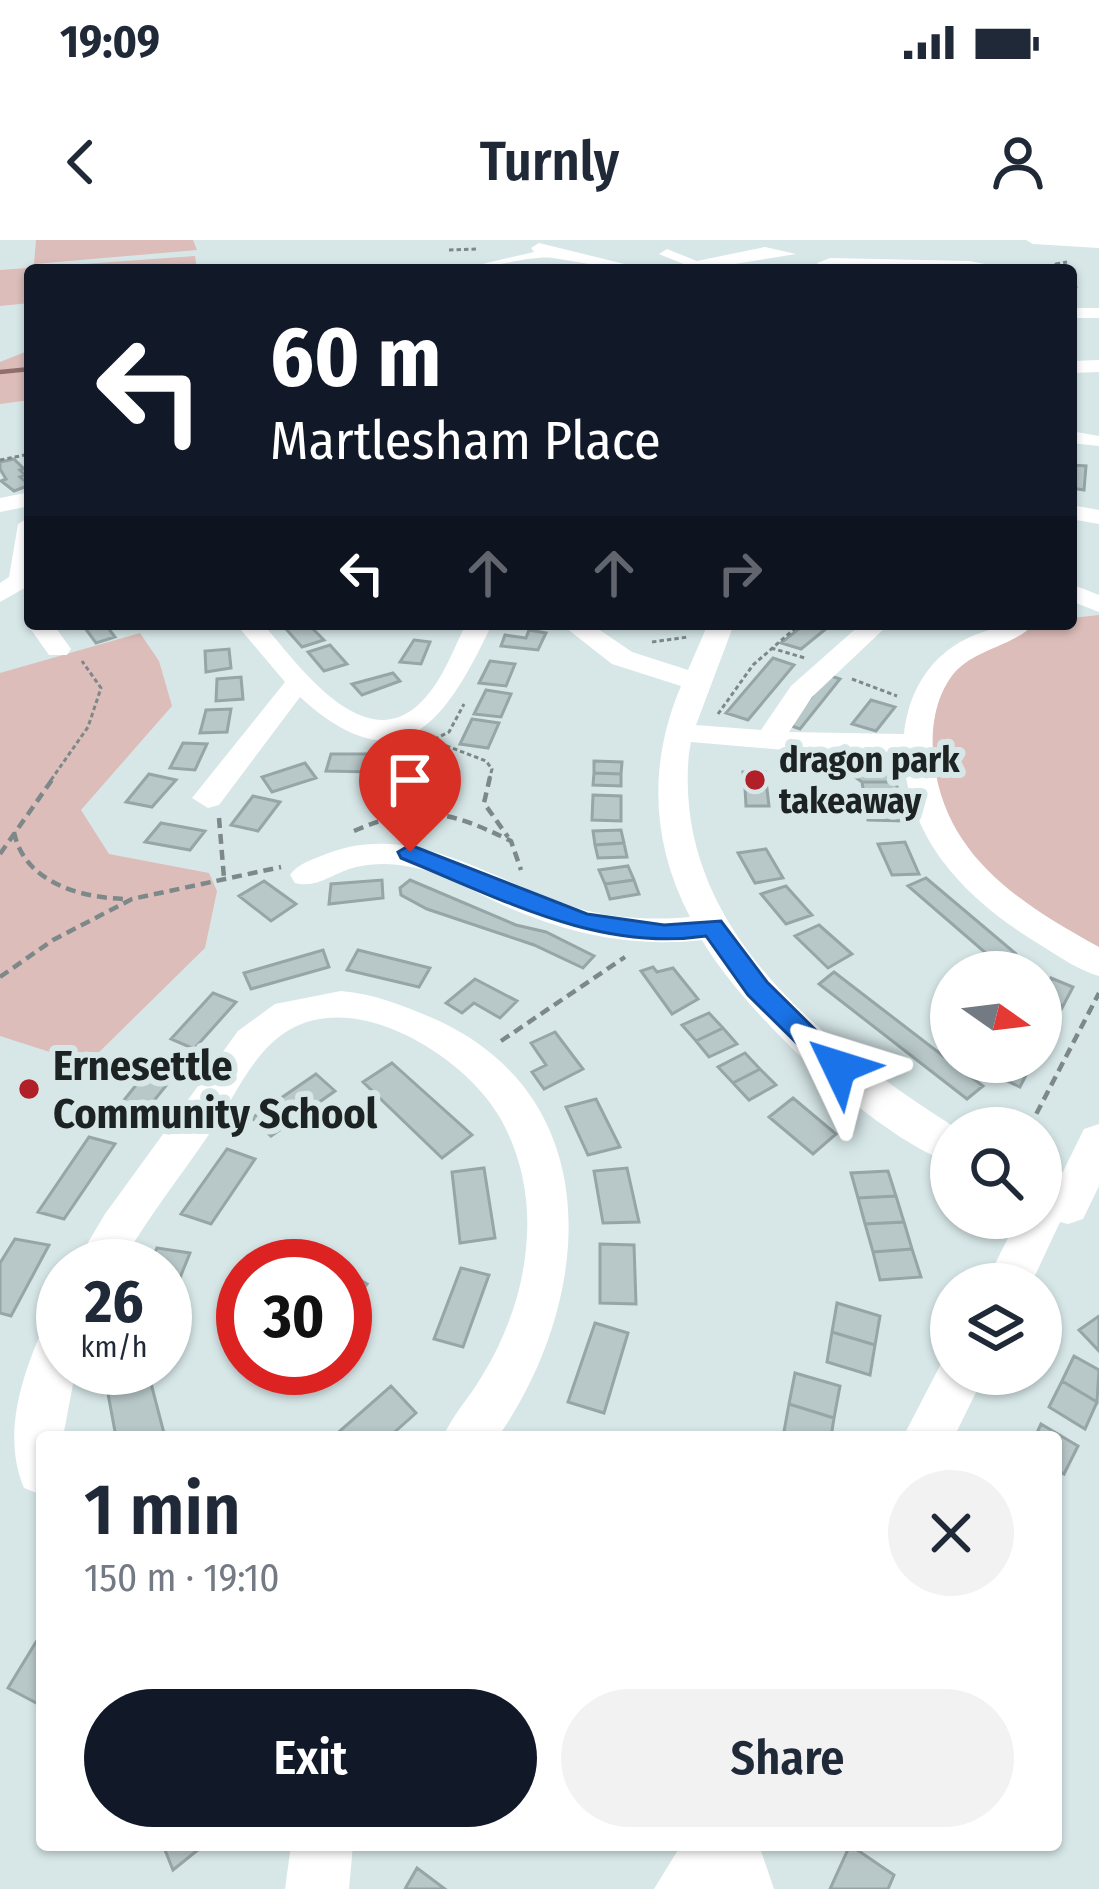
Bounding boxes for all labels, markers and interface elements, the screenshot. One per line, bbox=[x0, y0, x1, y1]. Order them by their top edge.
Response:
text: 19:09 bbox=[60, 15, 160, 69]
icon: back bbox=[48, 129, 114, 195]
icon: person bbox=[985, 129, 1051, 195]
text: Turnly bbox=[480, 130, 619, 194]
text: 60 m bbox=[270, 307, 441, 408]
icon: left bbox=[72, 312, 228, 468]
text: Martlesham Place bbox=[270, 409, 661, 473]
icon: left bbox=[329, 540, 395, 606]
icon: ahead bbox=[455, 540, 521, 606]
icon: ahead bbox=[581, 540, 647, 606]
icon: right bbox=[707, 540, 773, 606]
pin bbox=[359, 729, 461, 852]
place label: dragon park takeaway bbox=[779, 738, 960, 823]
icon: arrive bbox=[377, 747, 443, 813]
marker: dragon park takeaway bbox=[742, 767, 768, 793]
north arrow bbox=[930, 951, 1062, 1083]
map controls bbox=[930, 951, 1062, 1395]
position arrow bbox=[776, 1004, 902, 1130]
place label: Ernesettle Community School bbox=[53, 1041, 378, 1139]
marker: Ernesettle Community School bbox=[16, 1076, 42, 1102]
button: search bbox=[930, 1107, 1062, 1239]
speed limit sign: 30 bbox=[216, 1239, 372, 1395]
button: layers bbox=[930, 1263, 1062, 1395]
text: 26 bbox=[84, 1266, 144, 1338]
text: km/h bbox=[81, 1329, 147, 1365]
text: 1 min bbox=[84, 1467, 241, 1553]
button: close bbox=[888, 1470, 1014, 1596]
text: 150 m · 19:10 bbox=[84, 1555, 280, 1601]
button: Exit bbox=[84, 1689, 537, 1827]
button: Share bbox=[561, 1689, 1014, 1827]

